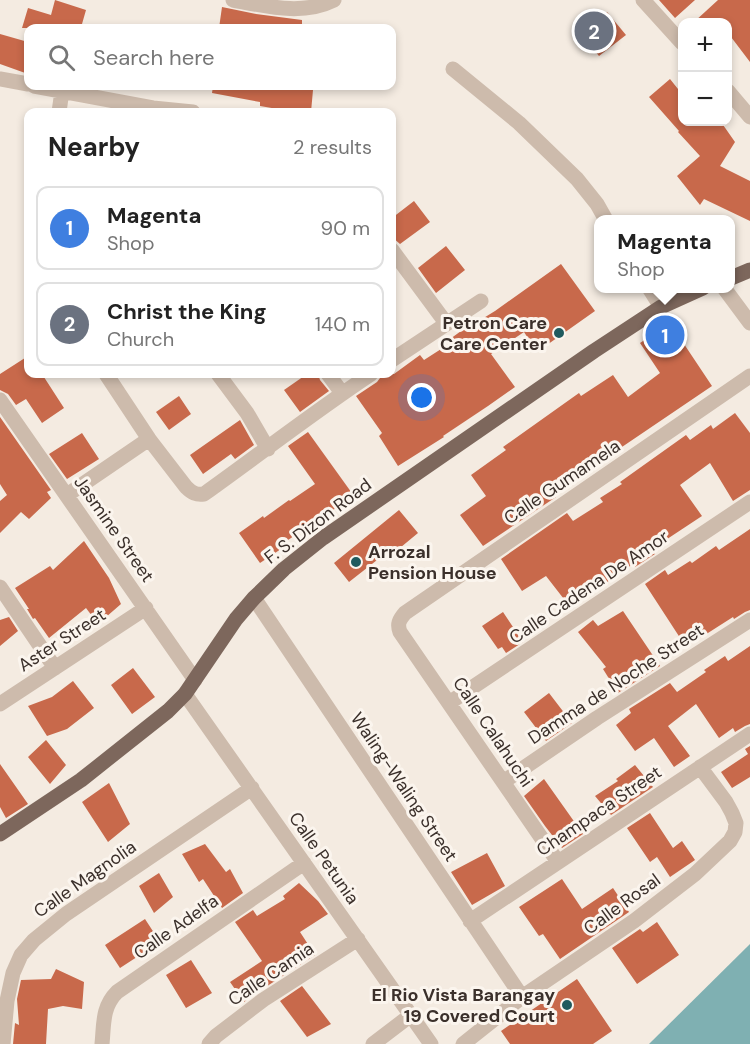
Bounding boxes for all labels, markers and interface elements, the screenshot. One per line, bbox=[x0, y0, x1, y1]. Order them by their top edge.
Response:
pin: 2 bbox=[574, 9, 614, 54]
map controls bbox=[678, 18, 732, 126]
button: + bbox=[678, 18, 732, 72]
search box bbox=[24, 24, 396, 90]
icon: search bbox=[45, 41, 78, 74]
text: Search here bbox=[93, 43, 214, 72]
button: − bbox=[678, 72, 732, 126]
text: Nearby bbox=[48, 130, 140, 164]
text: 2 results bbox=[293, 134, 372, 160]
text: Magenta bbox=[107, 201, 201, 230]
text: 1 bbox=[66, 215, 73, 241]
text: 90 m bbox=[321, 215, 370, 241]
popup bbox=[594, 215, 735, 293]
text: Magenta bbox=[617, 227, 712, 256]
text: Shop bbox=[107, 230, 154, 256]
text: Shop bbox=[617, 256, 665, 282]
text: Christ the King bbox=[107, 297, 267, 326]
text: 2 bbox=[64, 311, 75, 337]
text: 140 m bbox=[315, 311, 370, 337]
place label: Petron Care Care Center bbox=[440, 311, 547, 356]
pin: 1 bbox=[646, 312, 684, 358]
text: Church bbox=[107, 326, 174, 352]
marker: Petron Care Care Center bbox=[552, 326, 566, 340]
your location bbox=[407, 383, 436, 412]
street label: Calle Gumamela bbox=[499, 434, 625, 530]
street label: Jasmine Street bbox=[68, 471, 160, 587]
street label: F. S. Dizon Road bbox=[260, 473, 376, 569]
street label: Calle Cadena De Amor bbox=[505, 524, 674, 649]
place label: Arrozal Pension House bbox=[368, 540, 497, 585]
marker: Arrozal Pension House bbox=[349, 555, 363, 569]
street label: Aster Street bbox=[13, 603, 111, 677]
street label: Damma de Noche Street bbox=[524, 618, 708, 750]
street label: Calle Calahuchi bbox=[447, 672, 539, 792]
street label: Waling-Waling Street bbox=[345, 708, 463, 866]
street label: Champaca Street bbox=[532, 760, 666, 862]
street label: Calle Petunia bbox=[283, 807, 365, 909]
street label: Calle Magnolia bbox=[29, 835, 141, 923]
street label: Calle Rosal bbox=[579, 868, 665, 940]
street label: Calle Adelfa bbox=[129, 889, 223, 965]
street label: Calle Camia bbox=[223, 936, 319, 1012]
place label: El Rio Vista Barangay 19 Covered Court bbox=[372, 983, 555, 1028]
marker: El Rio Vista Barangay 19 Covered Court bbox=[560, 998, 574, 1012]

